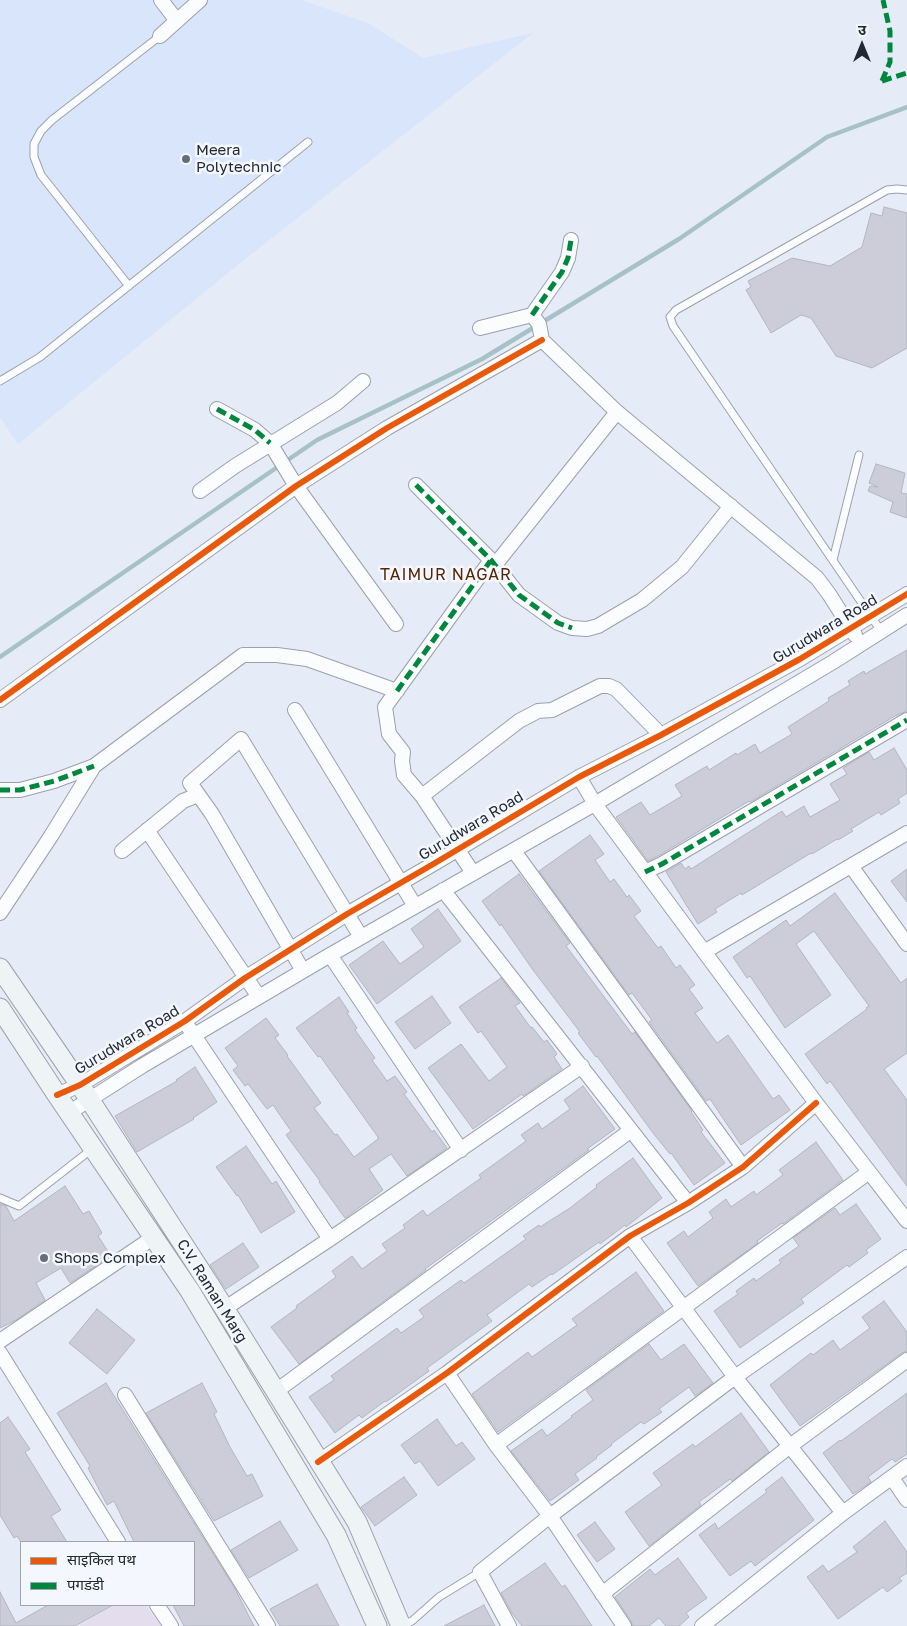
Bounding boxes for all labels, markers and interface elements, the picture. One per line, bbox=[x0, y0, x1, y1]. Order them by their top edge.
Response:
north arrow bbox=[837, 20, 887, 70]
text: उ bbox=[858, 21, 866, 38]
place label: Meera Polytechnic bbox=[196, 141, 282, 176]
marker: Meera Polytechnic bbox=[180, 153, 192, 165]
district label: TAIMUR NAGAR bbox=[379, 565, 513, 585]
street label: Gurudwara Road bbox=[769, 591, 881, 667]
street label: Gurudwara Road bbox=[415, 788, 527, 864]
street label: Gurudwara Road bbox=[71, 1002, 183, 1078]
street label: C.V. Raman Marg bbox=[173, 1236, 251, 1346]
place label: Shops Complex bbox=[54, 1249, 166, 1267]
marker: Shops Complex bbox=[38, 1252, 50, 1264]
legend bbox=[20, 1541, 195, 1606]
text: साइकिल पथ bbox=[67, 1550, 136, 1568]
text: पगडंडी bbox=[67, 1575, 104, 1593]

